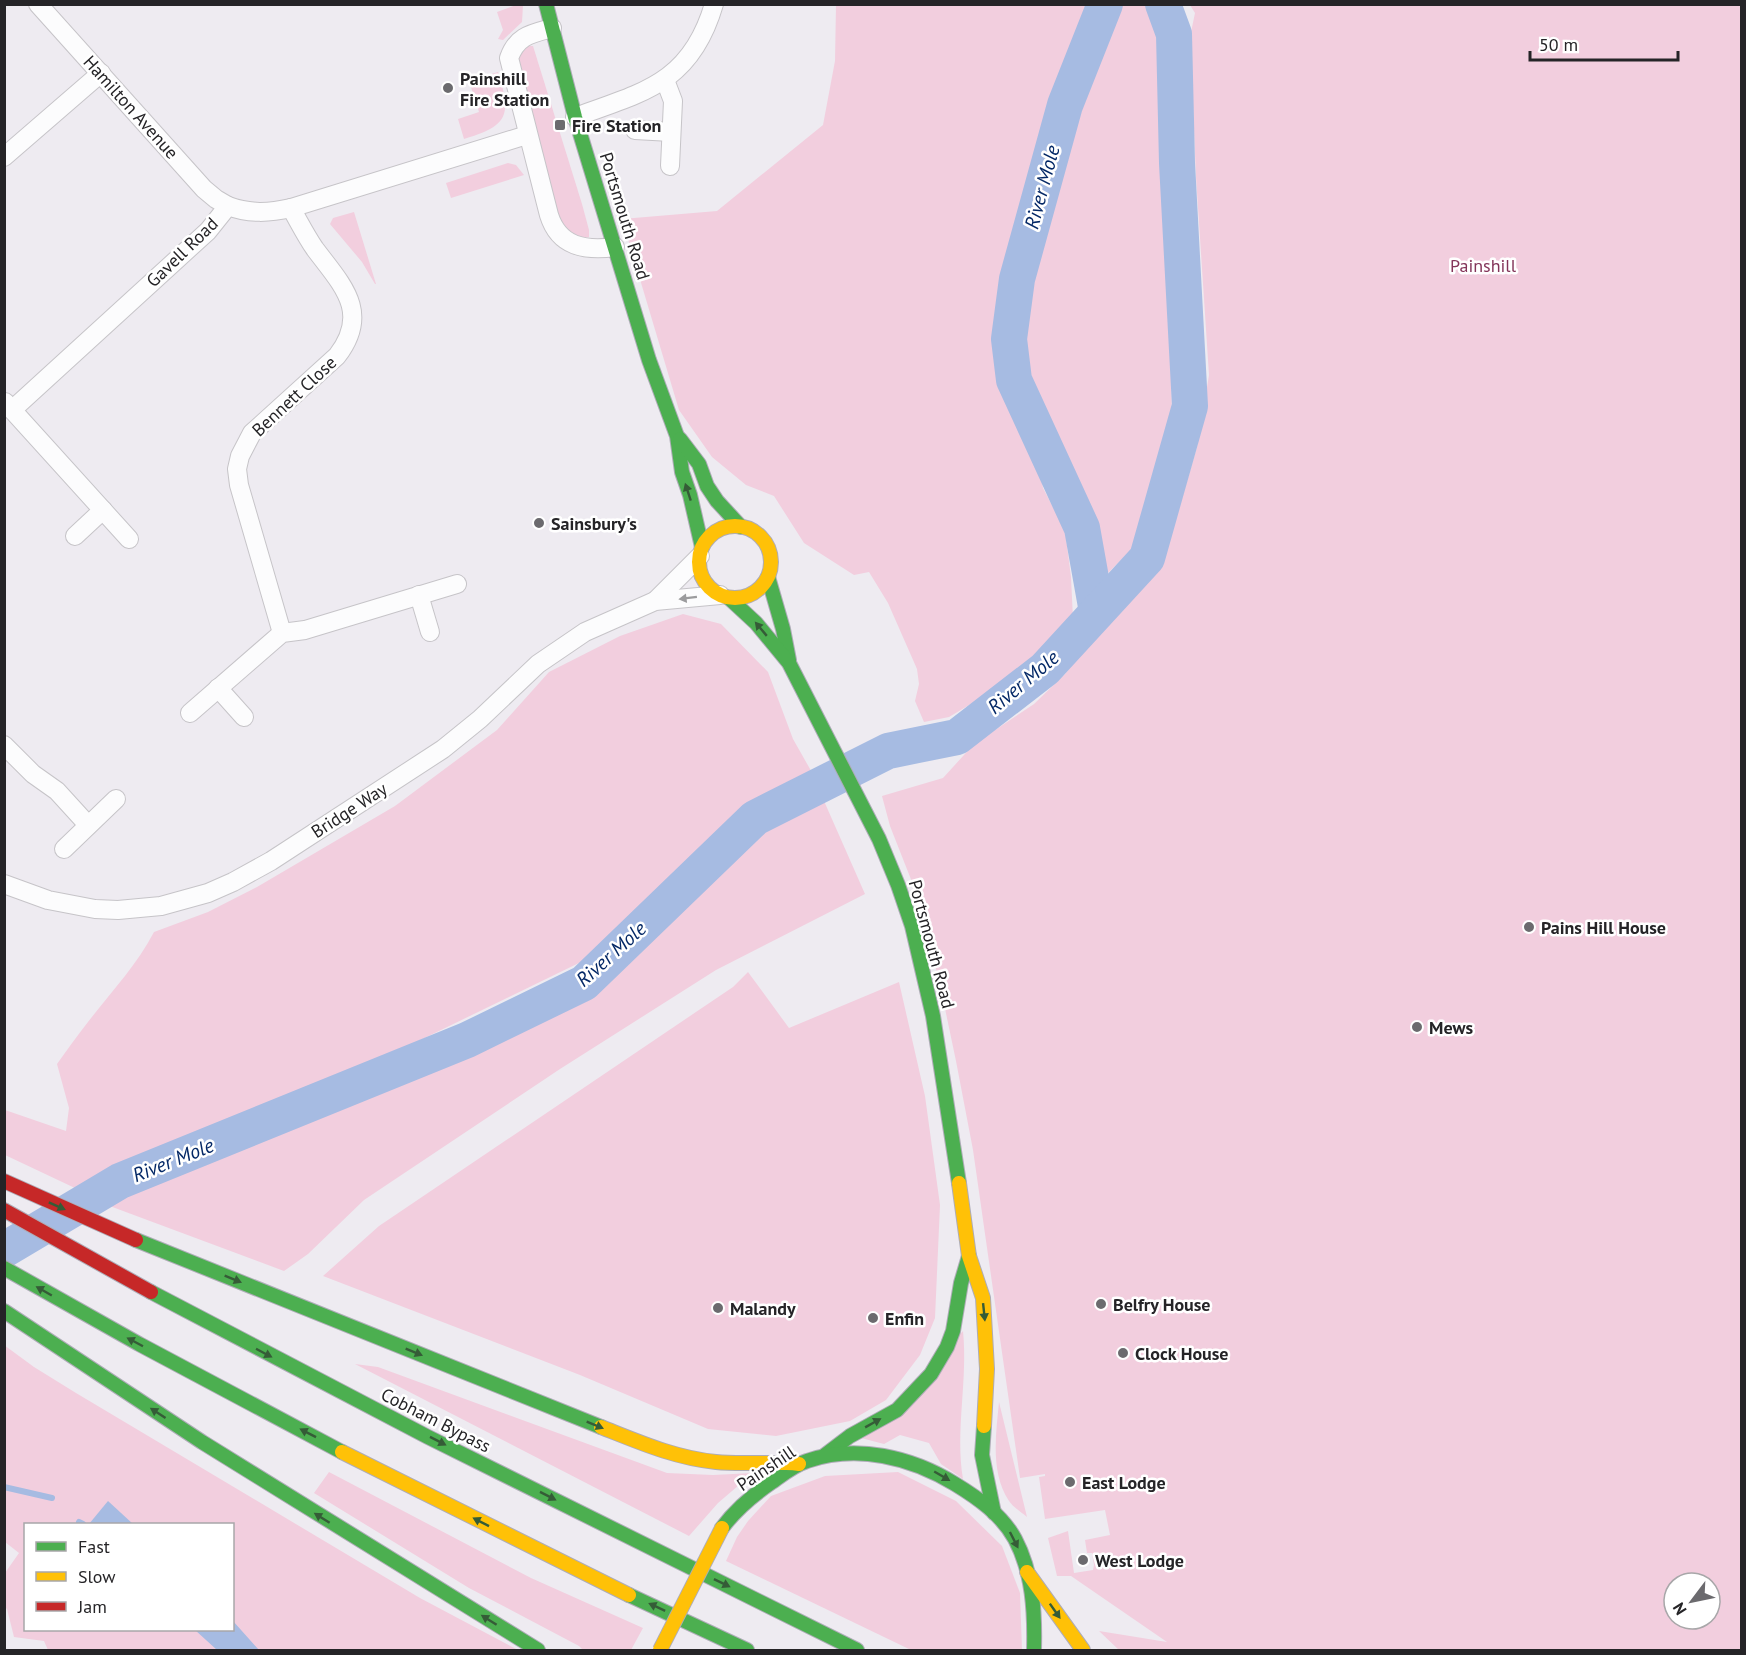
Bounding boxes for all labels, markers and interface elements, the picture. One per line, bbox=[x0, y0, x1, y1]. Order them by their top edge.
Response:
scale bar bbox=[1530, 24, 1678, 62]
text: 50 m bbox=[1539, 33, 1578, 56]
street label: Hamilton Avenue bbox=[78, 50, 184, 164]
place label: Painshill Fire Station bbox=[460, 67, 549, 111]
marker: Painshill Fire Station bbox=[441, 81, 455, 95]
place label: Fire Station bbox=[572, 114, 661, 137]
marker: Fire Station bbox=[553, 118, 567, 132]
water label: River Mole bbox=[1018, 142, 1066, 232]
street label: Portsmouth Road bbox=[595, 149, 655, 283]
street label: Gavell Road bbox=[141, 212, 223, 292]
park label: Painshill bbox=[1450, 254, 1517, 277]
street label: Bennett Close bbox=[247, 351, 341, 441]
one-way arrow bbox=[683, 483, 693, 501]
place label: Sainsbury's bbox=[551, 512, 637, 535]
marker: Sainsbury's bbox=[532, 516, 546, 530]
one-way arrow bbox=[678, 594, 697, 603]
one-way arrow bbox=[754, 621, 767, 637]
water label: River Mole bbox=[982, 644, 1065, 719]
street label: Bridge Way bbox=[307, 777, 392, 843]
street label: Portsmouth Road bbox=[904, 877, 960, 1011]
water label: River Mole bbox=[570, 915, 652, 992]
place label: Pains Hill House bbox=[1541, 916, 1666, 939]
marker: Pains Hill House bbox=[1522, 920, 1536, 934]
place label: Mews bbox=[1429, 1016, 1473, 1039]
marker: Mews bbox=[1410, 1020, 1424, 1034]
water label: River Mole bbox=[128, 1132, 218, 1188]
one-way arrow bbox=[49, 1201, 67, 1211]
one-way arrow bbox=[224, 1275, 242, 1284]
one-way arrow bbox=[36, 1285, 52, 1296]
place label: Belfry House bbox=[1113, 1293, 1211, 1316]
place label: Malandy bbox=[730, 1297, 796, 1320]
marker: Belfry House bbox=[1094, 1297, 1108, 1311]
marker: Malandy bbox=[711, 1301, 725, 1315]
one-way arrow bbox=[980, 1303, 989, 1322]
place label: Enfin bbox=[885, 1307, 924, 1330]
marker: Enfin bbox=[866, 1311, 880, 1325]
one-way arrow bbox=[127, 1337, 144, 1347]
place label: Clock House bbox=[1135, 1342, 1228, 1365]
marker: Clock House bbox=[1116, 1346, 1130, 1360]
one-way arrow bbox=[256, 1348, 273, 1358]
one-way arrow bbox=[405, 1348, 423, 1357]
street label: Cobham Bypass bbox=[377, 1383, 495, 1457]
one-way arrow bbox=[150, 1408, 166, 1419]
one-way arrow bbox=[865, 1417, 881, 1428]
one-way arrow bbox=[586, 1420, 604, 1430]
one-way arrow bbox=[299, 1429, 316, 1438]
one-way arrow bbox=[429, 1436, 446, 1446]
street label: Painshill bbox=[732, 1440, 800, 1496]
one-way arrow bbox=[934, 1471, 950, 1482]
place label: East Lodge bbox=[1082, 1471, 1166, 1494]
marker: East Lodge bbox=[1063, 1475, 1077, 1489]
one-way arrow bbox=[539, 1492, 556, 1501]
one-way arrow bbox=[314, 1512, 330, 1523]
one-way arrow bbox=[473, 1517, 490, 1527]
legend bbox=[24, 1523, 234, 1631]
one-way arrow bbox=[1009, 1532, 1019, 1549]
text: Fast bbox=[78, 1535, 110, 1558]
place label: West Lodge bbox=[1095, 1549, 1184, 1572]
marker: West Lodge bbox=[1076, 1553, 1090, 1567]
text: Slow bbox=[78, 1565, 116, 1588]
north arrow bbox=[1662, 1571, 1722, 1631]
one-way arrow bbox=[714, 1579, 731, 1588]
text: Jam bbox=[77, 1595, 107, 1618]
text: N bbox=[1668, 1599, 1691, 1619]
one-way arrow bbox=[648, 1603, 665, 1612]
one-way arrow bbox=[1049, 1603, 1061, 1619]
one-way arrow bbox=[480, 1614, 497, 1625]

